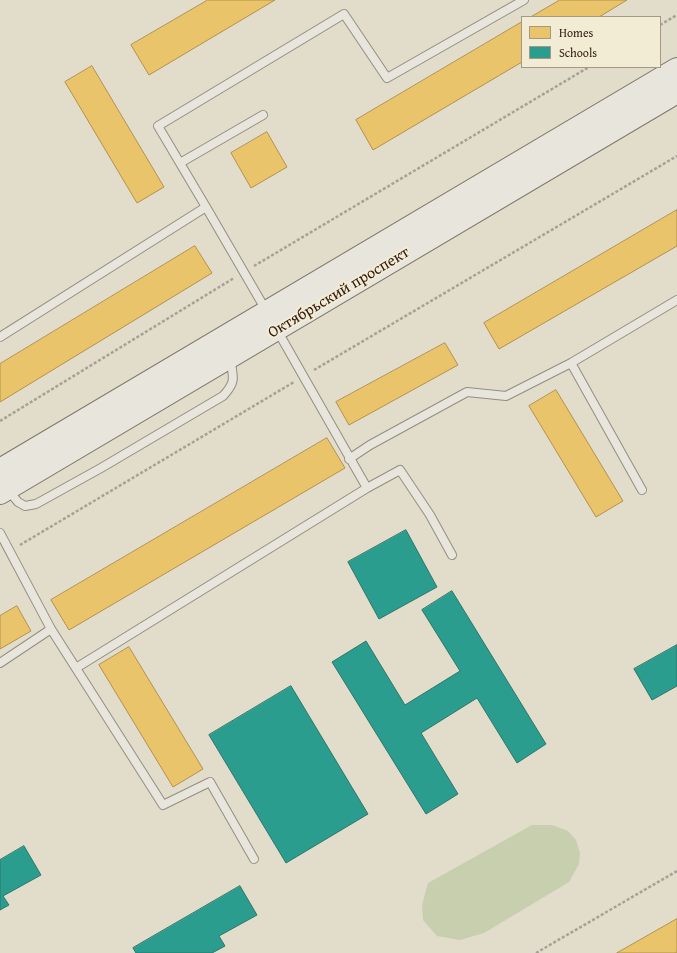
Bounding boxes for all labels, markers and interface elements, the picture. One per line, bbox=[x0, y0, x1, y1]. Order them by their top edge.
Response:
legend bbox=[521, 16, 661, 68]
text: Homes bbox=[559, 24, 593, 41]
text: Schools bbox=[559, 44, 597, 61]
street label: Октябрьский проспект bbox=[265, 243, 413, 343]

